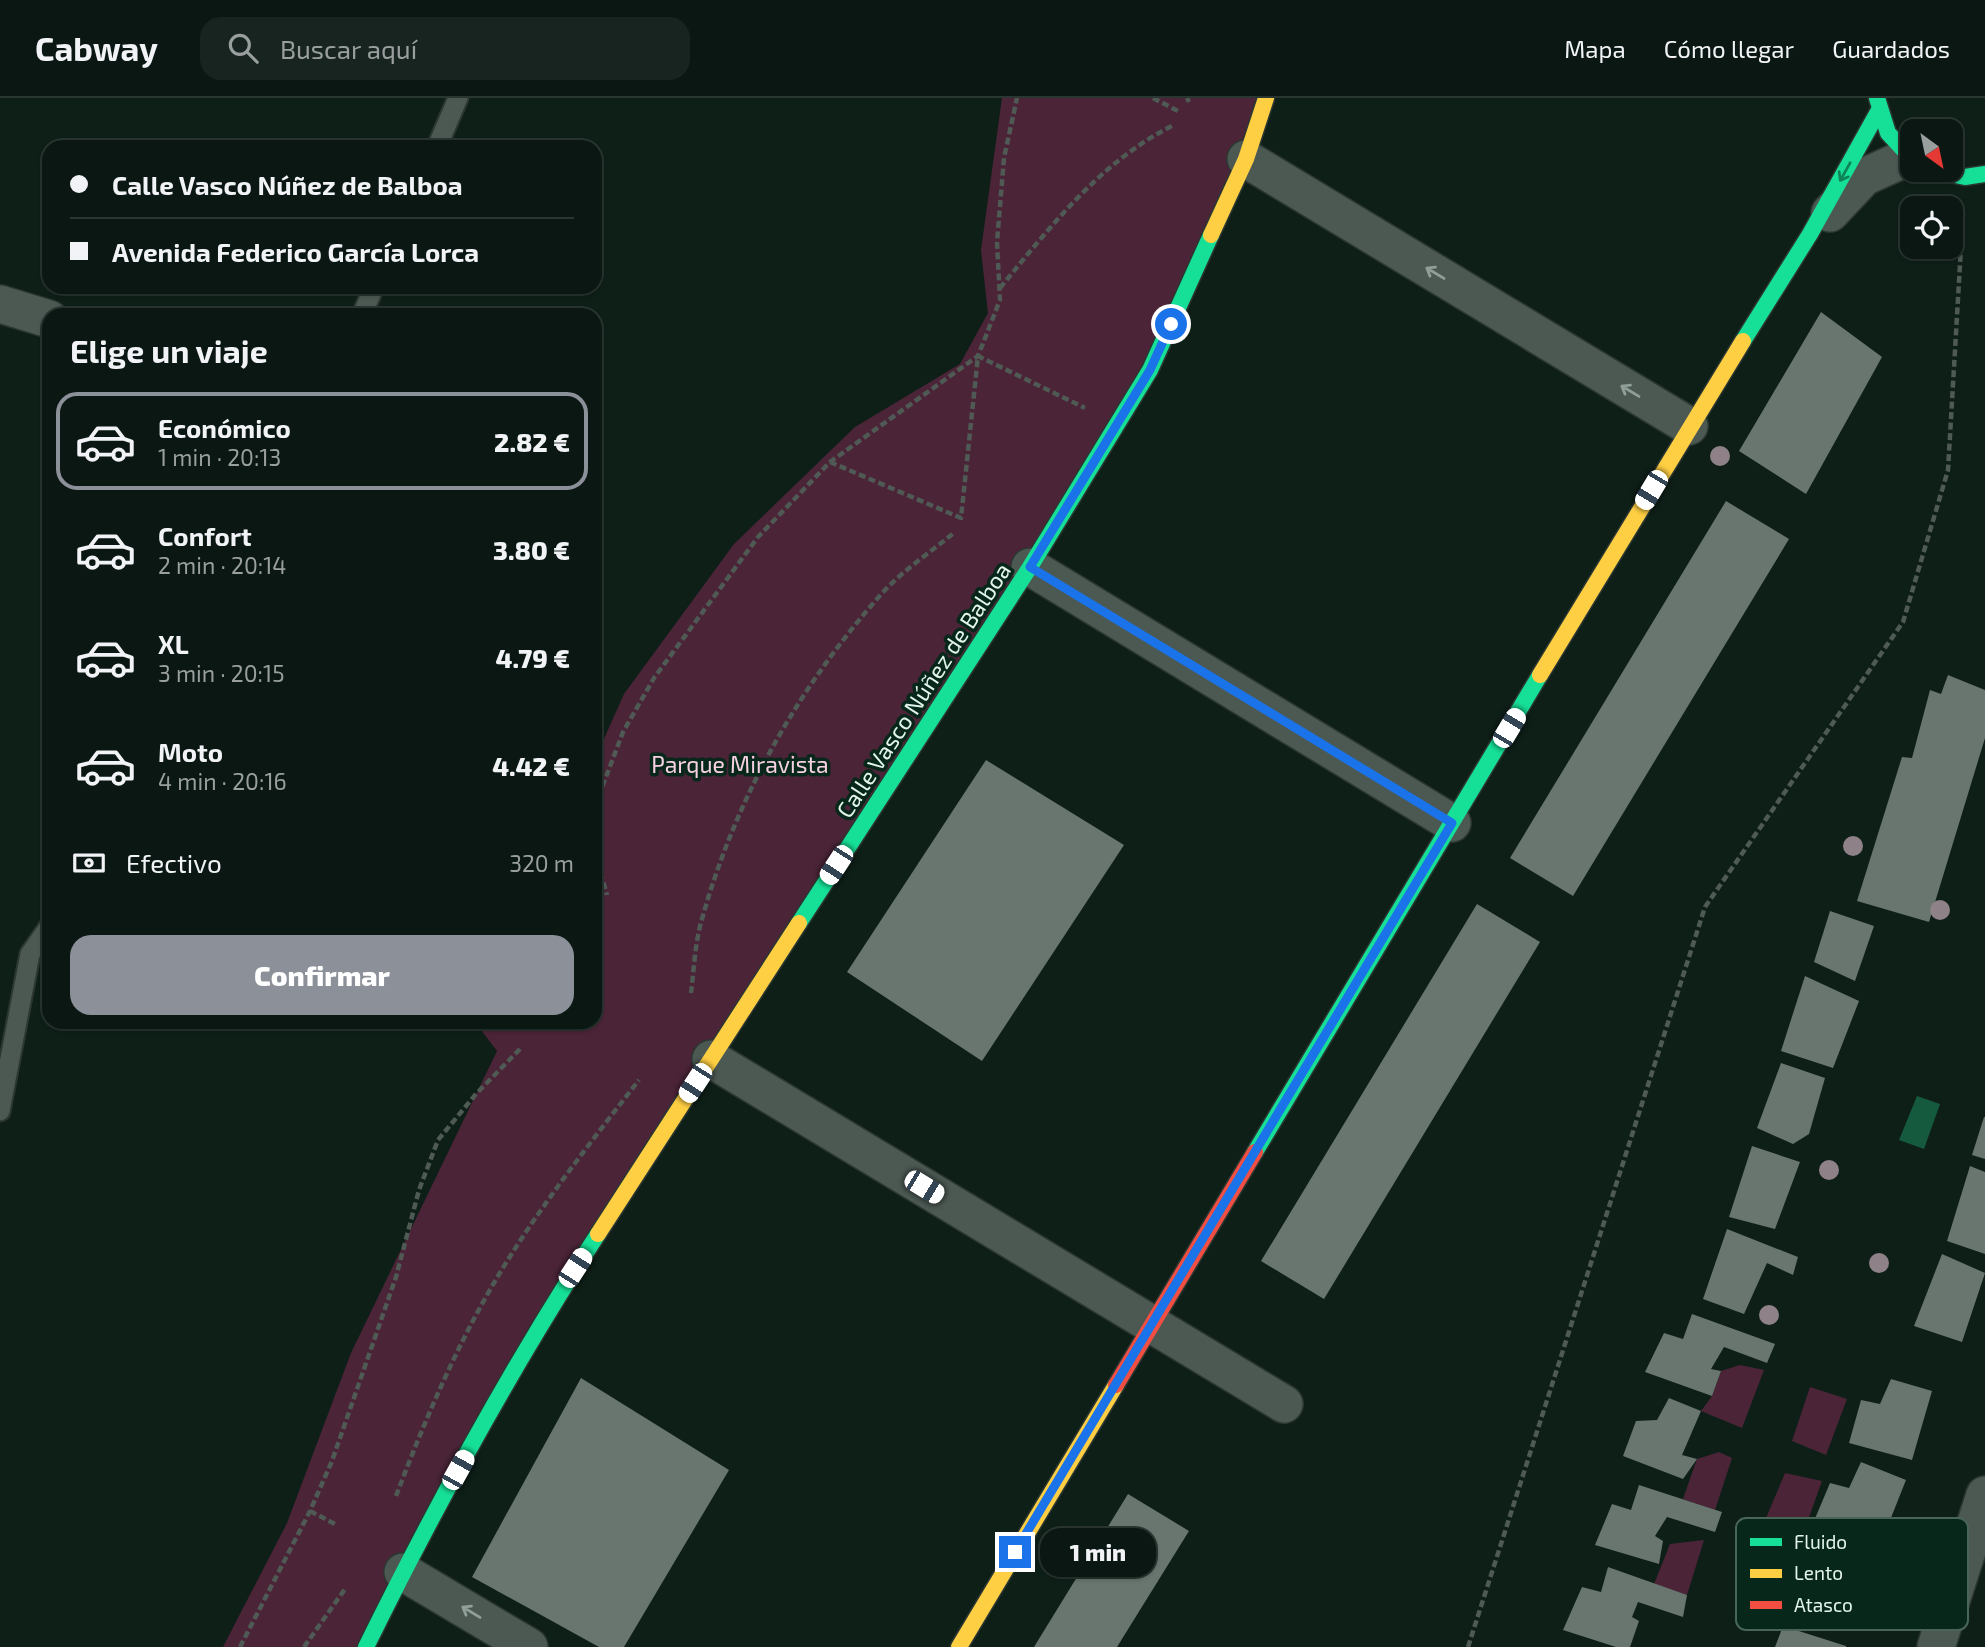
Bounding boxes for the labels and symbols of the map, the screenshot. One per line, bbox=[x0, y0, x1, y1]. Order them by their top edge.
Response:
north arrow bbox=[1900, 119, 1964, 182]
one-way arrow bbox=[1838, 161, 1852, 181]
one-way arrow bbox=[1426, 266, 1446, 280]
route start bbox=[1155, 308, 1187, 340]
one-way arrow bbox=[1621, 384, 1641, 398]
car bbox=[1632, 467, 1671, 513]
street label: Calle Vasco Núñez de Balboa bbox=[830, 557, 1016, 823]
car bbox=[1490, 705, 1529, 751]
park label: Parque Miravista bbox=[651, 750, 829, 778]
car bbox=[816, 842, 857, 888]
car bbox=[675, 1060, 716, 1106]
car bbox=[901, 1167, 948, 1207]
car bbox=[555, 1245, 596, 1291]
car bbox=[439, 1447, 478, 1493]
legend bbox=[1736, 1518, 1968, 1630]
callout: 1 min bbox=[1040, 1528, 1155, 1576]
text: Fluido bbox=[1794, 1530, 1847, 1553]
route end bbox=[999, 1536, 1031, 1568]
text: Lento bbox=[1794, 1561, 1843, 1584]
text: Atasco bbox=[1794, 1593, 1853, 1616]
one-way arrow bbox=[461, 1604, 481, 1618]

